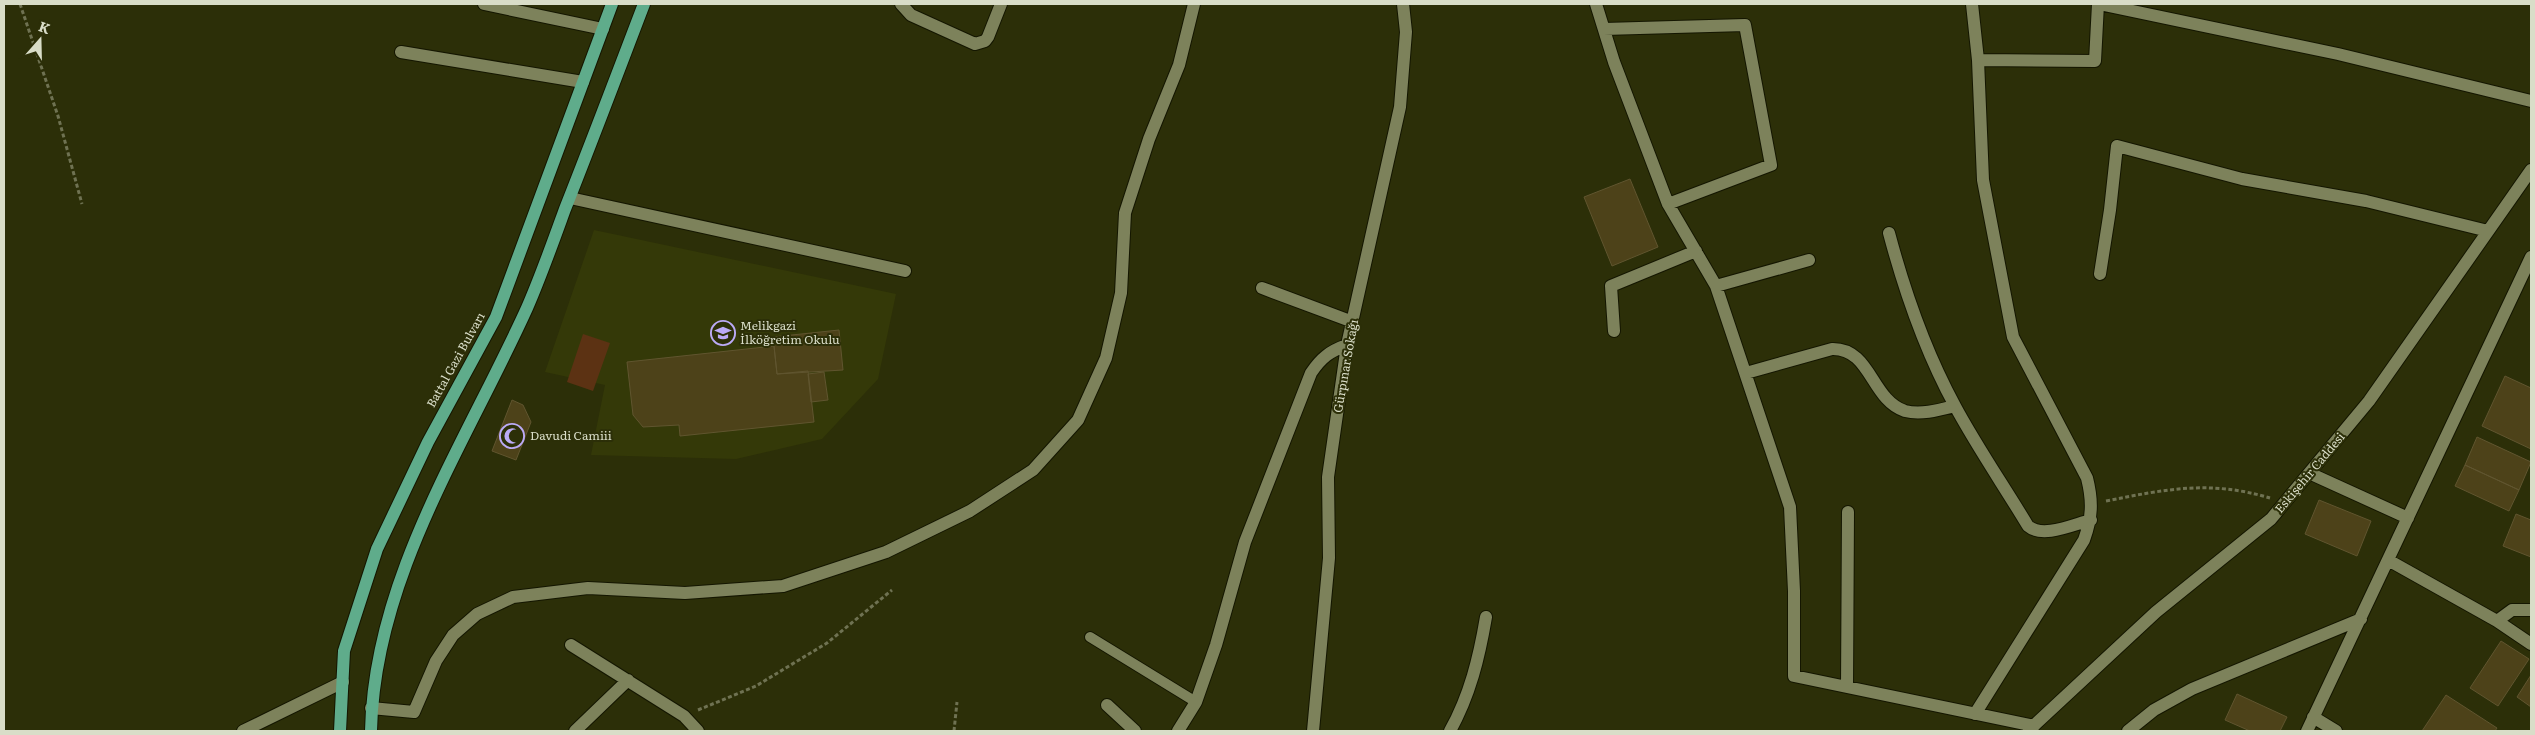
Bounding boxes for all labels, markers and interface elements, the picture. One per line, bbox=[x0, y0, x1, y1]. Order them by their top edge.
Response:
north arrow bbox=[15, 15, 65, 65]
text: K bbox=[36, 16, 53, 38]
street label: Battal Gazi Bulvarı bbox=[421, 309, 489, 410]
place label: Melikgazi İlköğretim Okulu bbox=[740, 316, 840, 348]
street label: Gürpınar Sokağı bbox=[1328, 318, 1362, 414]
school or university icon: Melikgazi İlköğretim Okulu bbox=[710, 320, 736, 346]
mosque icon: Davudi Camiii bbox=[499, 423, 525, 449]
place label: Davudi Camiii bbox=[530, 426, 612, 444]
street label: Eskişehir Caddesi bbox=[2270, 428, 2348, 517]

